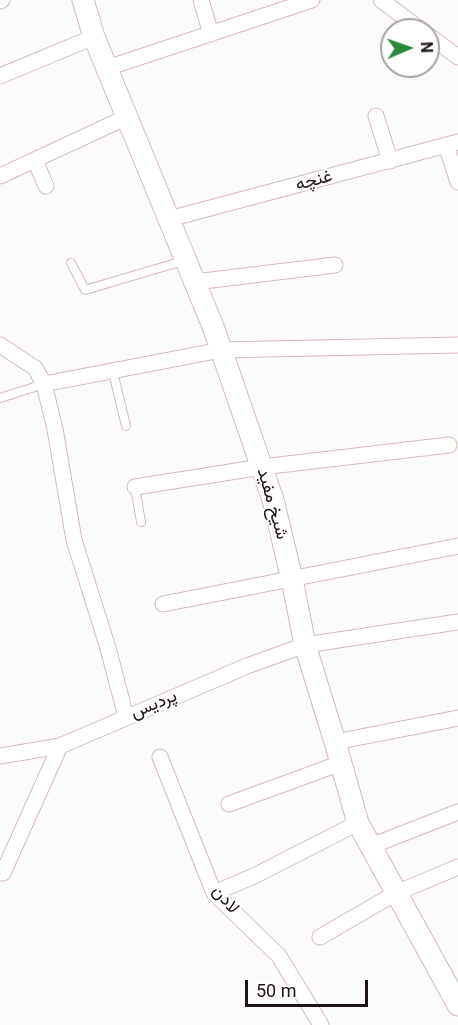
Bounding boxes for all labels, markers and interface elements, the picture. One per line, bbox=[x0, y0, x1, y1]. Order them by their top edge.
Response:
north arrow bbox=[380, 18, 440, 78]
text: N bbox=[417, 41, 436, 53]
street label: غنچه bbox=[293, 166, 335, 196]
street label: شیخ مفید bbox=[252, 466, 292, 542]
street label: پردیس bbox=[128, 686, 180, 724]
street label: لادن bbox=[207, 881, 243, 919]
scale bar bbox=[248, 968, 371, 1006]
text: 50 m bbox=[256, 980, 296, 1001]

